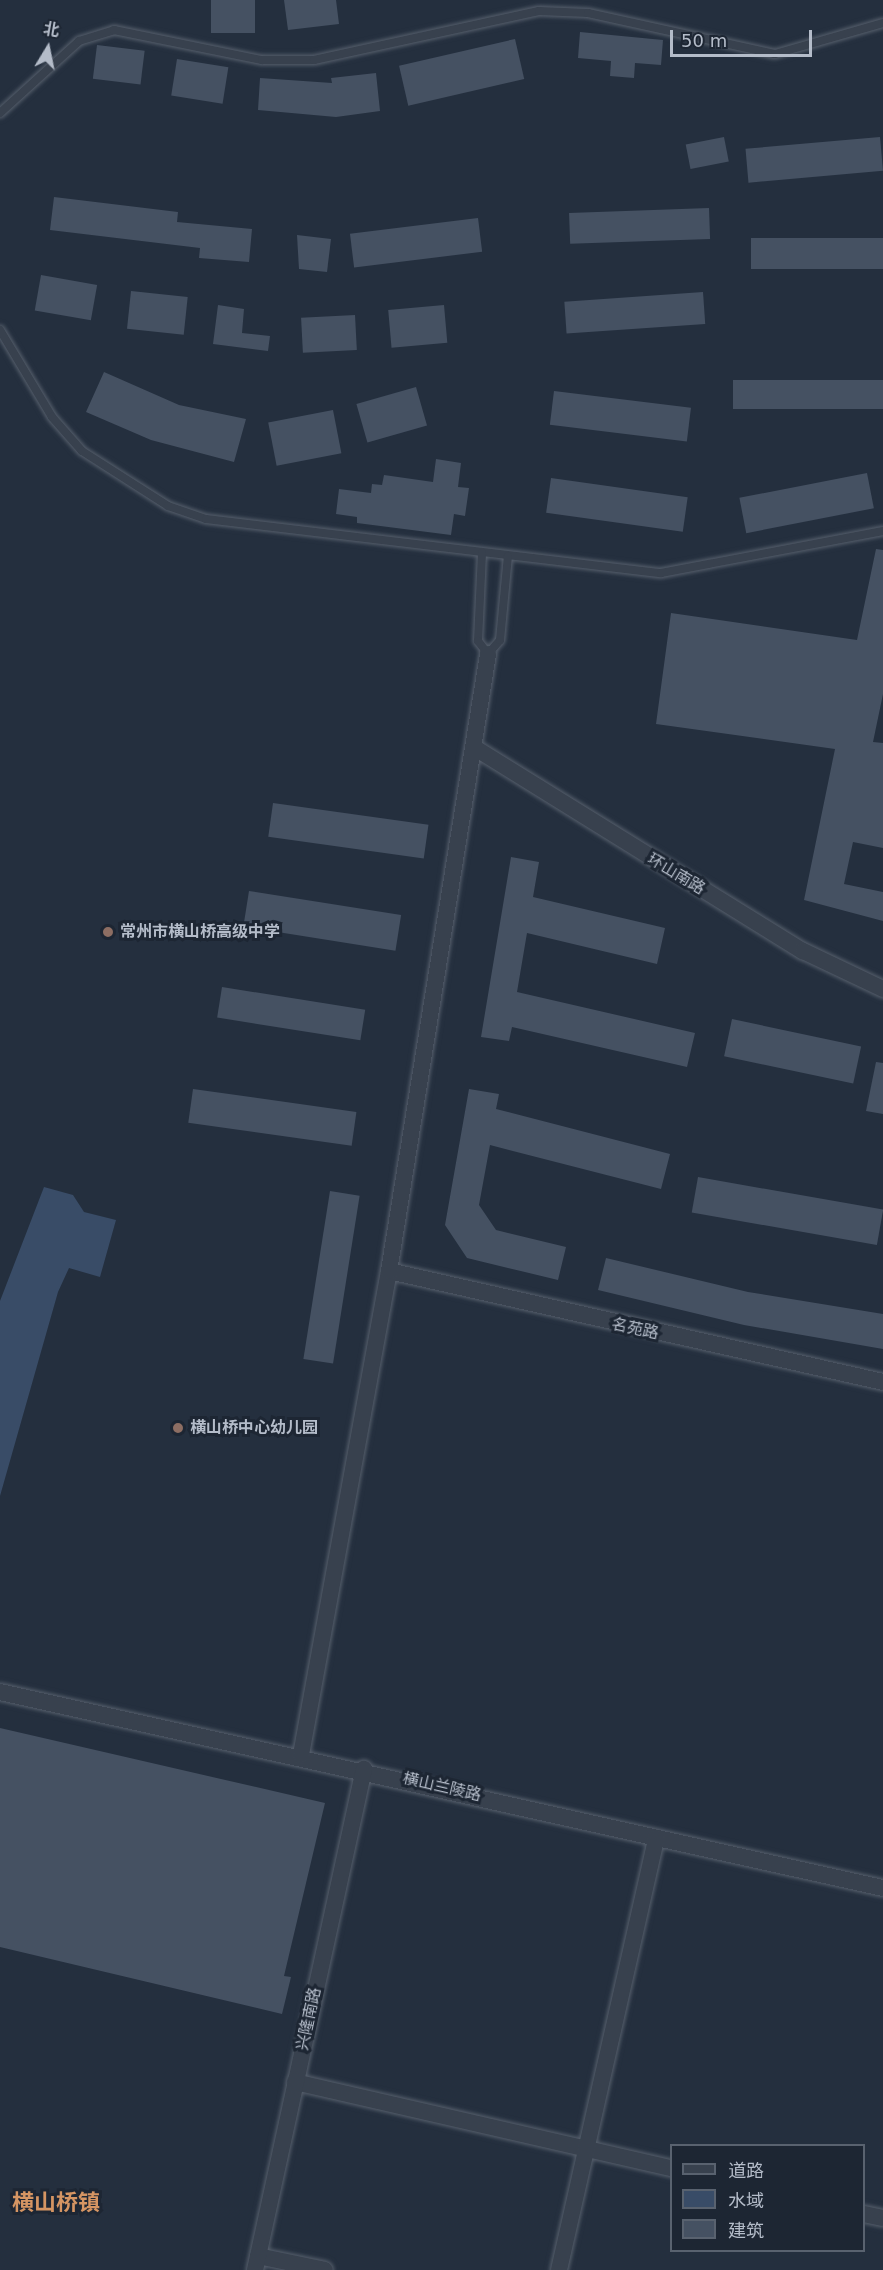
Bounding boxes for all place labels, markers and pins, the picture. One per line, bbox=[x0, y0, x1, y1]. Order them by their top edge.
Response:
place label: 常州市横山桥高级中学 bbox=[120, 922, 280, 942]
marker: 常州市横山桥高级中学 bbox=[101, 925, 115, 939]
place label: 横山桥中心幼儿园 bbox=[190, 1418, 318, 1438]
marker: 横山桥中心幼儿园 bbox=[171, 1421, 185, 1435]

